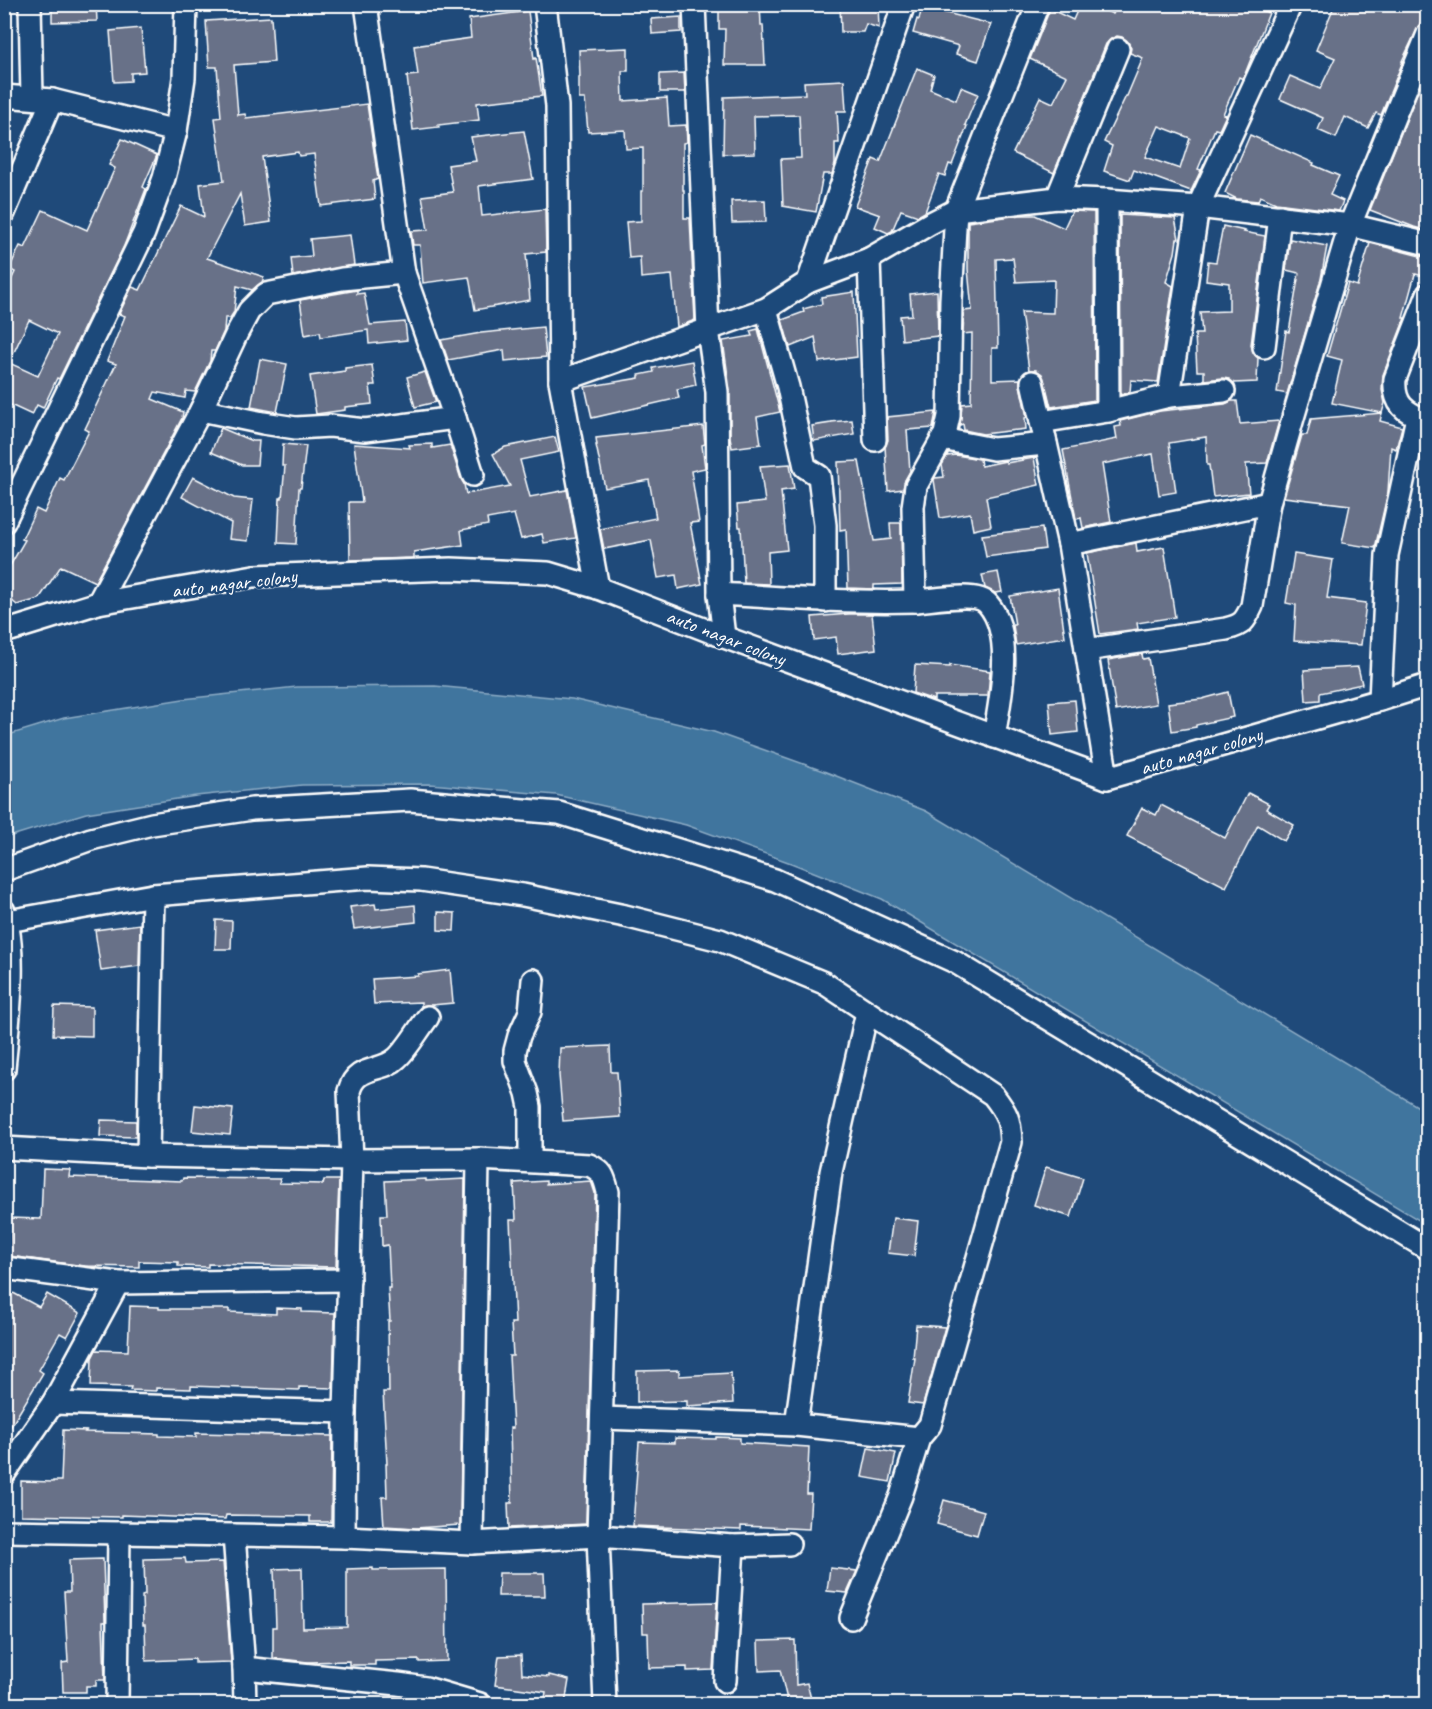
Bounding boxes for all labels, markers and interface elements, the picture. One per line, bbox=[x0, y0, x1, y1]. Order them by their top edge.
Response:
street label: auto nagar colony bbox=[170, 562, 300, 604]
street label: auto nagar colony bbox=[663, 602, 791, 672]
street label: auto nagar colony bbox=[1137, 721, 1267, 781]

